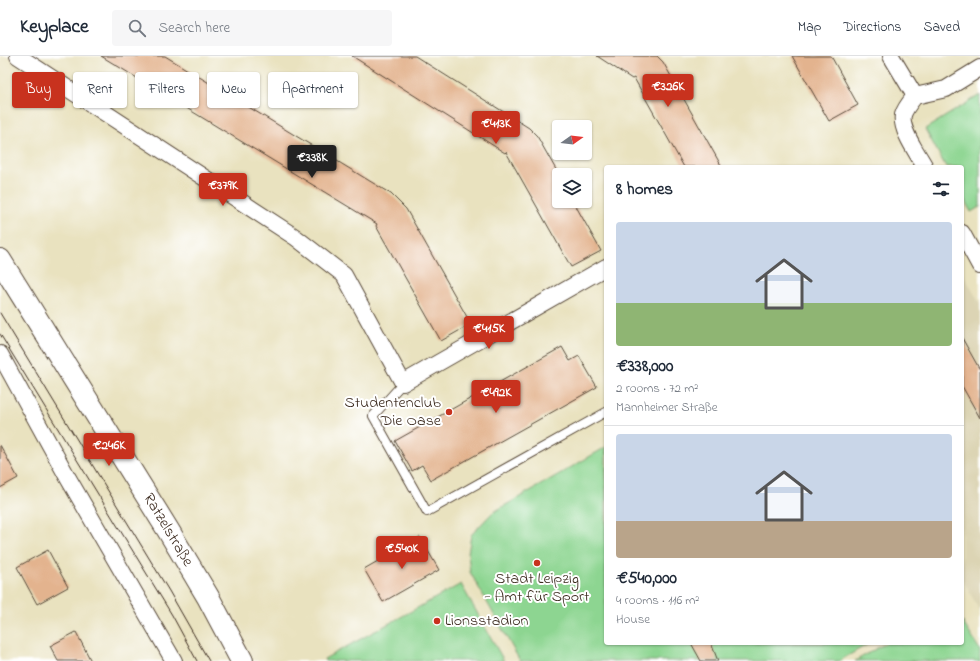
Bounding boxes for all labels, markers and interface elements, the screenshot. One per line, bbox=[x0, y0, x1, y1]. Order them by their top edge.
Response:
search box bbox=[112, 10, 392, 46]
text: Keyplace bbox=[20, 14, 88, 41]
icon: search bbox=[126, 17, 148, 39]
text: Search here bbox=[158, 17, 230, 39]
text: Map bbox=[798, 17, 821, 38]
text: Directions bbox=[843, 17, 901, 38]
text: Saved bbox=[923, 17, 960, 38]
chip: Buy bbox=[12, 72, 65, 108]
chip: Rent bbox=[73, 72, 127, 108]
chip: Filters bbox=[135, 72, 199, 108]
chip: New bbox=[207, 72, 260, 108]
chip: Apartment bbox=[268, 72, 358, 108]
pin: €326K bbox=[640, 74, 696, 108]
text: €326K bbox=[652, 77, 684, 96]
pin: €413K bbox=[468, 111, 524, 145]
text: €413K bbox=[481, 114, 511, 133]
north arrow bbox=[552, 120, 592, 160]
map controls bbox=[552, 120, 592, 208]
pin: €338K bbox=[284, 145, 340, 179]
text: €338K bbox=[297, 148, 327, 167]
button: layers bbox=[552, 168, 592, 208]
pin: €379K bbox=[195, 173, 251, 207]
text: €379K bbox=[208, 176, 238, 195]
text: 8 homes bbox=[616, 177, 673, 202]
icon: filters bbox=[930, 178, 952, 200]
icon: home bbox=[748, 248, 820, 320]
pin: €415K bbox=[461, 316, 517, 350]
text: €415K bbox=[473, 319, 505, 338]
text: €338,000 bbox=[616, 354, 673, 379]
text: 2 rooms · 72 m² bbox=[616, 379, 698, 398]
pin: €492K bbox=[468, 380, 524, 414]
text: €492K bbox=[480, 383, 512, 402]
place label: Studentenclub Die Oase bbox=[344, 391, 442, 433]
text: Mannheimer Straße bbox=[616, 398, 718, 417]
marker: Studentenclub Die Oase bbox=[444, 407, 454, 417]
pin: €246K bbox=[81, 433, 137, 467]
text: €246K bbox=[93, 436, 125, 455]
icon: home bbox=[748, 460, 820, 532]
street label: Ratzelstraße bbox=[137, 489, 200, 572]
pin: €540K bbox=[374, 536, 430, 570]
text: €540K bbox=[385, 539, 419, 558]
marker: Stadt Leipzig - Amt für Sport bbox=[532, 558, 542, 568]
text: €540,000 bbox=[616, 566, 677, 591]
place label: Stadt Leipzig - Amt für Sport bbox=[485, 567, 590, 609]
text: 4 rooms · 116 m² bbox=[616, 591, 699, 610]
place label: Lionsstadion bbox=[445, 609, 529, 633]
text: House bbox=[616, 610, 650, 629]
marker: Lionsstadion bbox=[432, 616, 442, 626]

